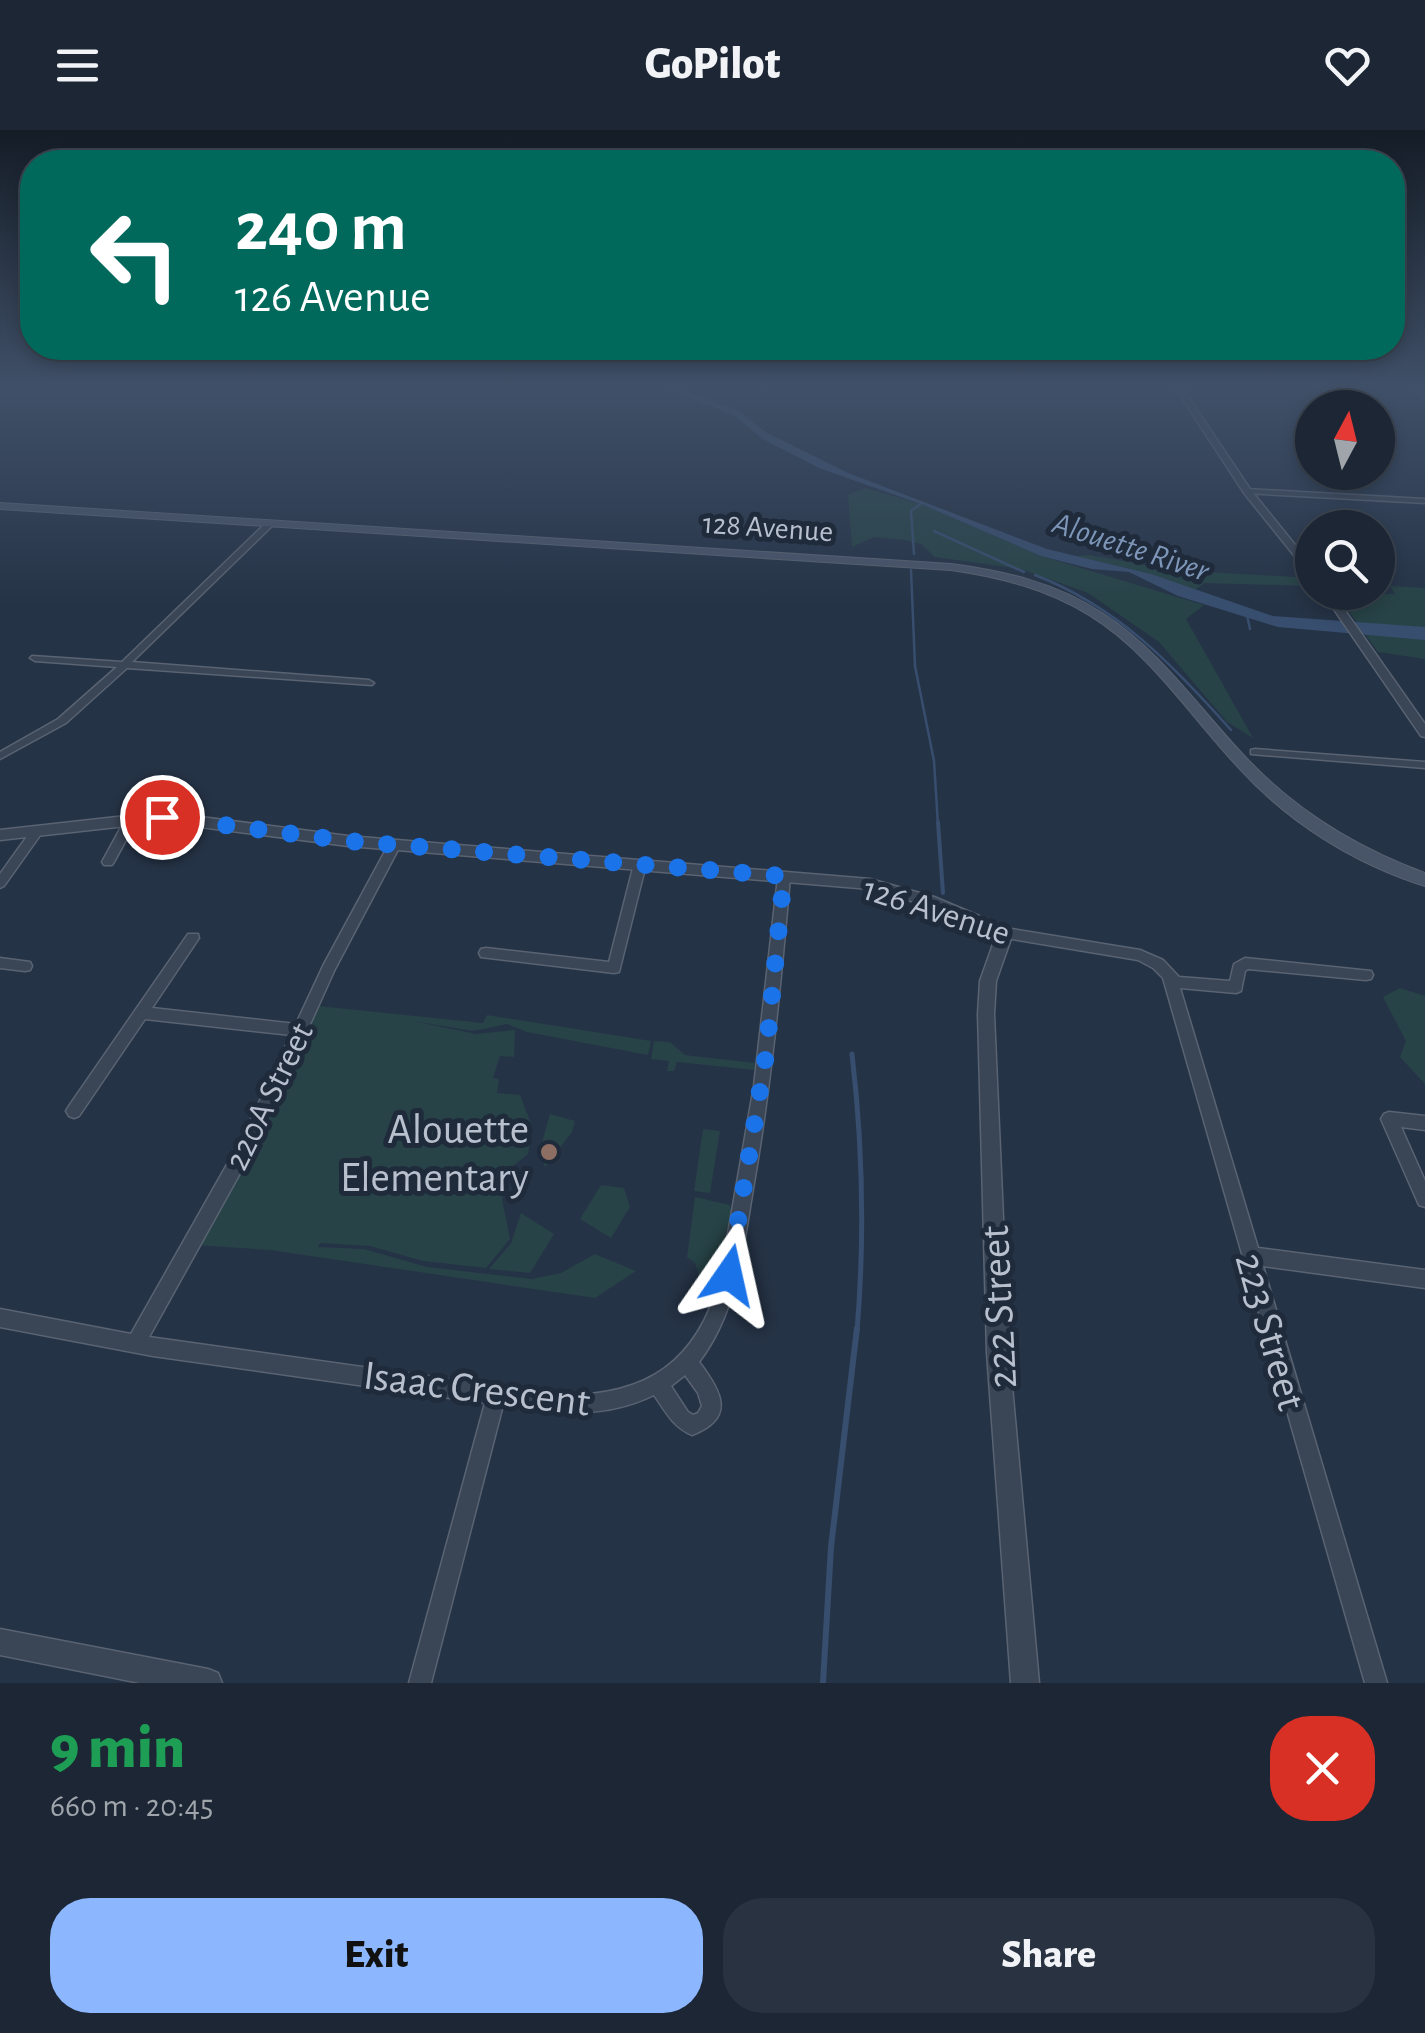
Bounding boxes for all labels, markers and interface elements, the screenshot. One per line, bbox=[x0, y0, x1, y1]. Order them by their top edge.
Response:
icon: menu bbox=[50, 38, 105, 93]
icon: heart bbox=[1320, 38, 1375, 93]
text: GoPilot bbox=[645, 42, 780, 87]
icon: left bbox=[70, 190, 200, 320]
text: 240 m bbox=[235, 193, 407, 263]
text: 126 Avenue bbox=[235, 275, 431, 320]
north arrow bbox=[1295, 390, 1395, 490]
map controls bbox=[1295, 390, 1395, 610]
water label: Alouette River bbox=[1048, 506, 1214, 588]
street label: 128 Avenue bbox=[702, 508, 834, 548]
button: search bbox=[1295, 510, 1395, 610]
pin bbox=[120, 775, 205, 860]
icon: arrive bbox=[135, 790, 190, 845]
street label: 126 Avenue bbox=[859, 871, 1014, 952]
street label: 220A Street bbox=[219, 1018, 320, 1176]
place label: Alouette Elementary bbox=[340, 1109, 529, 1199]
marker: Alouette Elementary bbox=[538, 1141, 560, 1163]
position arrow bbox=[677, 1223, 781, 1327]
street label: 222 Street bbox=[974, 1224, 1024, 1389]
street label: 223 Street bbox=[1228, 1248, 1312, 1415]
street label: Isaac Crescent bbox=[361, 1354, 592, 1424]
button: close bbox=[1270, 1716, 1375, 1821]
text: 9 min bbox=[50, 1719, 185, 1779]
text: 660 m · 20:45 bbox=[50, 1790, 213, 1822]
button: Exit bbox=[50, 1898, 703, 2013]
button: Share bbox=[723, 1898, 1375, 2013]

